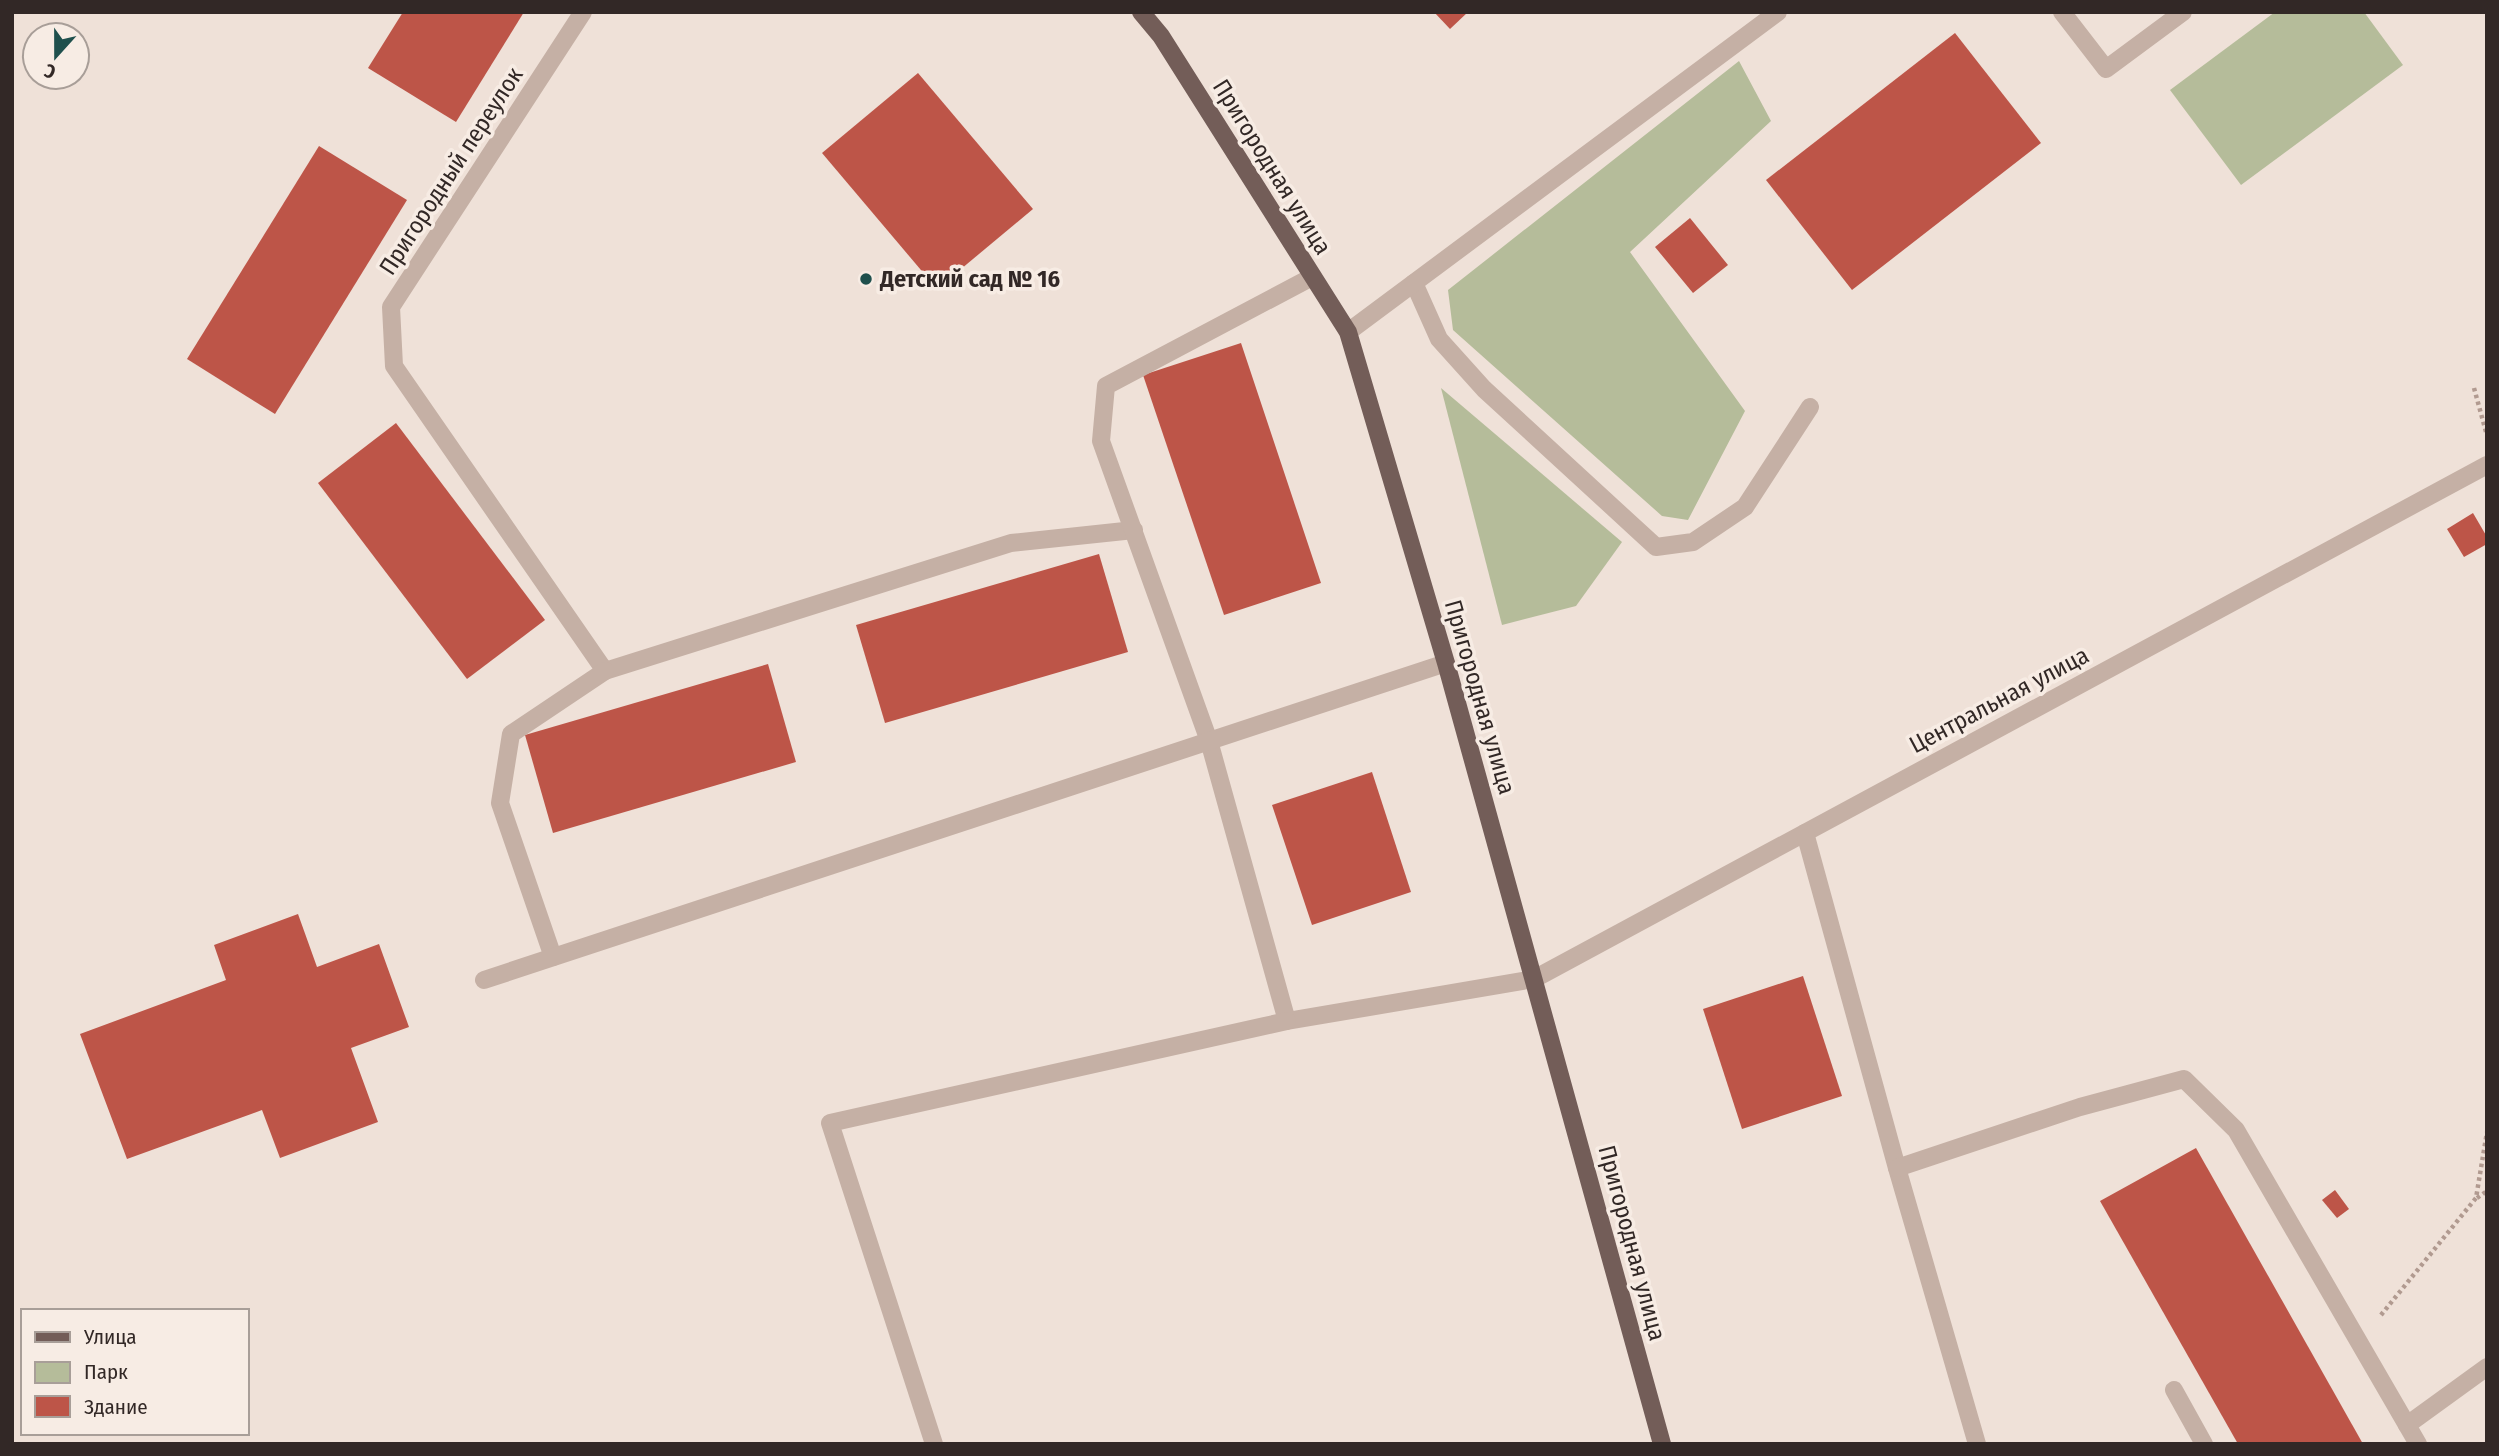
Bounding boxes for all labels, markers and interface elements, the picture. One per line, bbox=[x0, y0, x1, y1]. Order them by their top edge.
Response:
north arrow bbox=[21, 21, 91, 91]
text: С bbox=[41, 59, 59, 84]
street label: Пригородный переулок bbox=[373, 61, 529, 280]
street label: Пригородная улица bbox=[1207, 74, 1337, 260]
place label: Детский сад № 16 bbox=[879, 265, 1060, 293]
marker: Детский сад № 16 bbox=[858, 271, 874, 287]
street label: Пригородная улица bbox=[1439, 597, 1521, 797]
street label: Центральная улица bbox=[1905, 641, 2093, 759]
street label: Пригородная улица bbox=[1592, 1142, 1672, 1344]
legend bbox=[21, 1309, 248, 1435]
text: Улица bbox=[83, 1324, 137, 1350]
text: Парк bbox=[84, 1359, 128, 1385]
text: Здание bbox=[84, 1394, 148, 1420]

